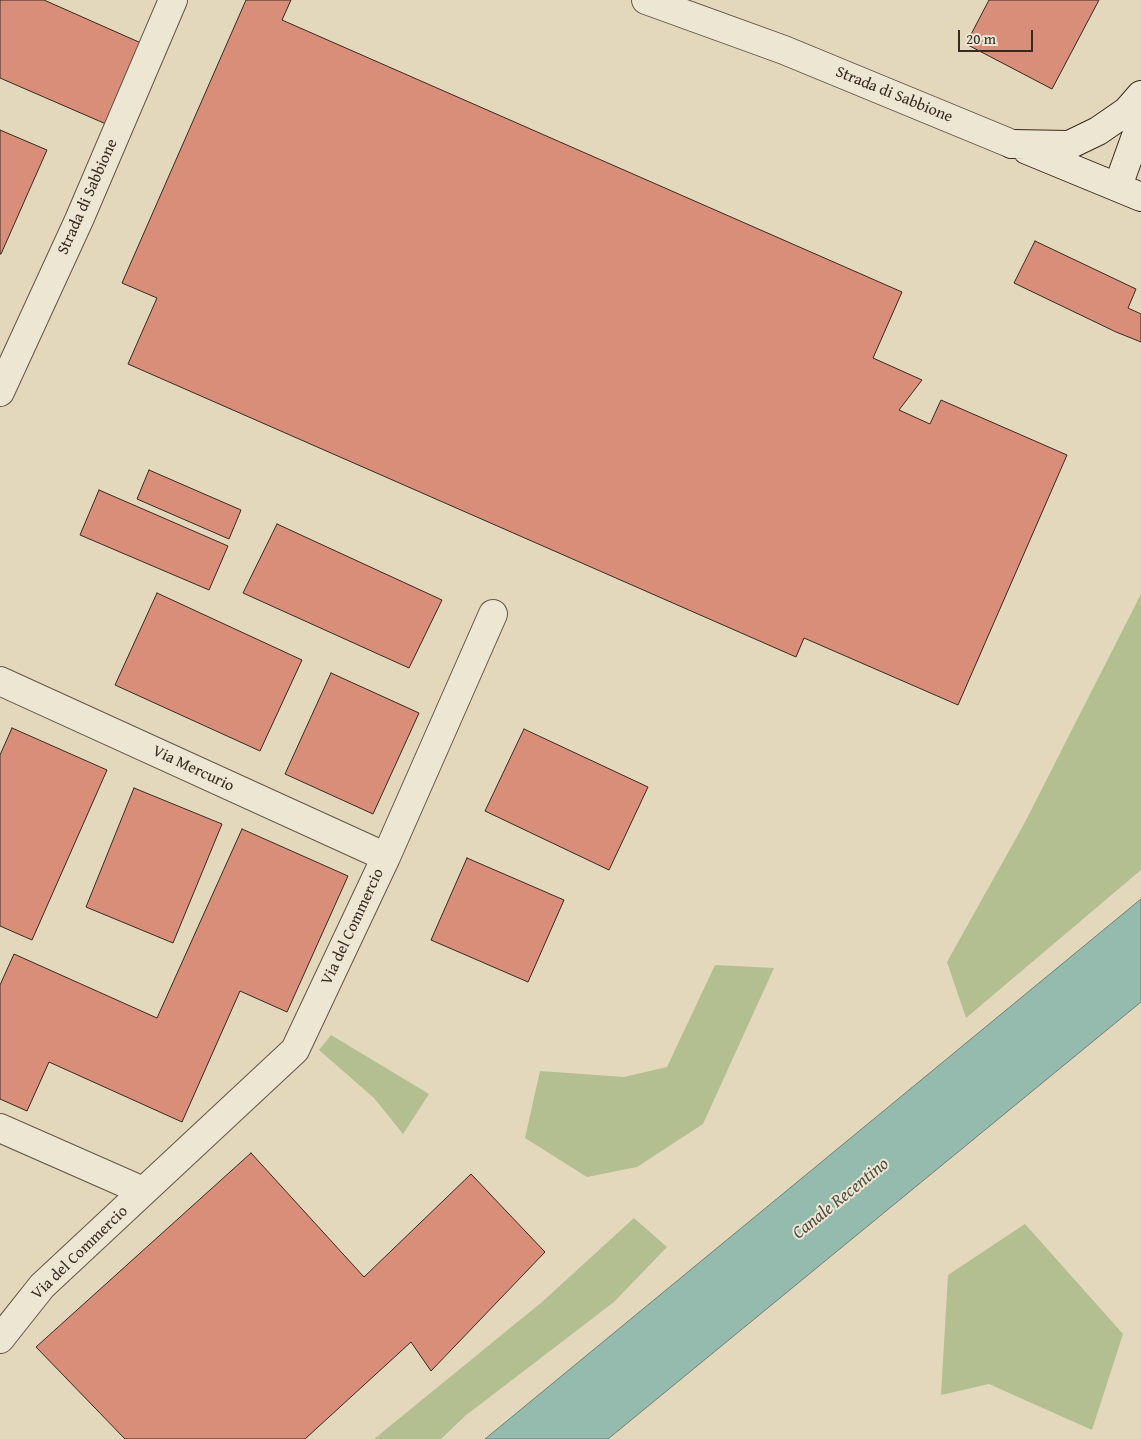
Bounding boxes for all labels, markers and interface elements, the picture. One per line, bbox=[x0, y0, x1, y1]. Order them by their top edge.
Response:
scale bar bbox=[961, 20, 1036, 52]
text: 20 m bbox=[966, 28, 996, 49]
street label: Strada di Sabbione bbox=[833, 63, 955, 127]
street label: Strada di Sabbione bbox=[54, 136, 122, 258]
street label: Via Mercurio bbox=[149, 742, 237, 796]
street label: Via del Commercio bbox=[318, 866, 388, 988]
water label: Canale Recentino bbox=[789, 1154, 893, 1244]
street label: Via del Commercio bbox=[28, 1202, 132, 1304]

